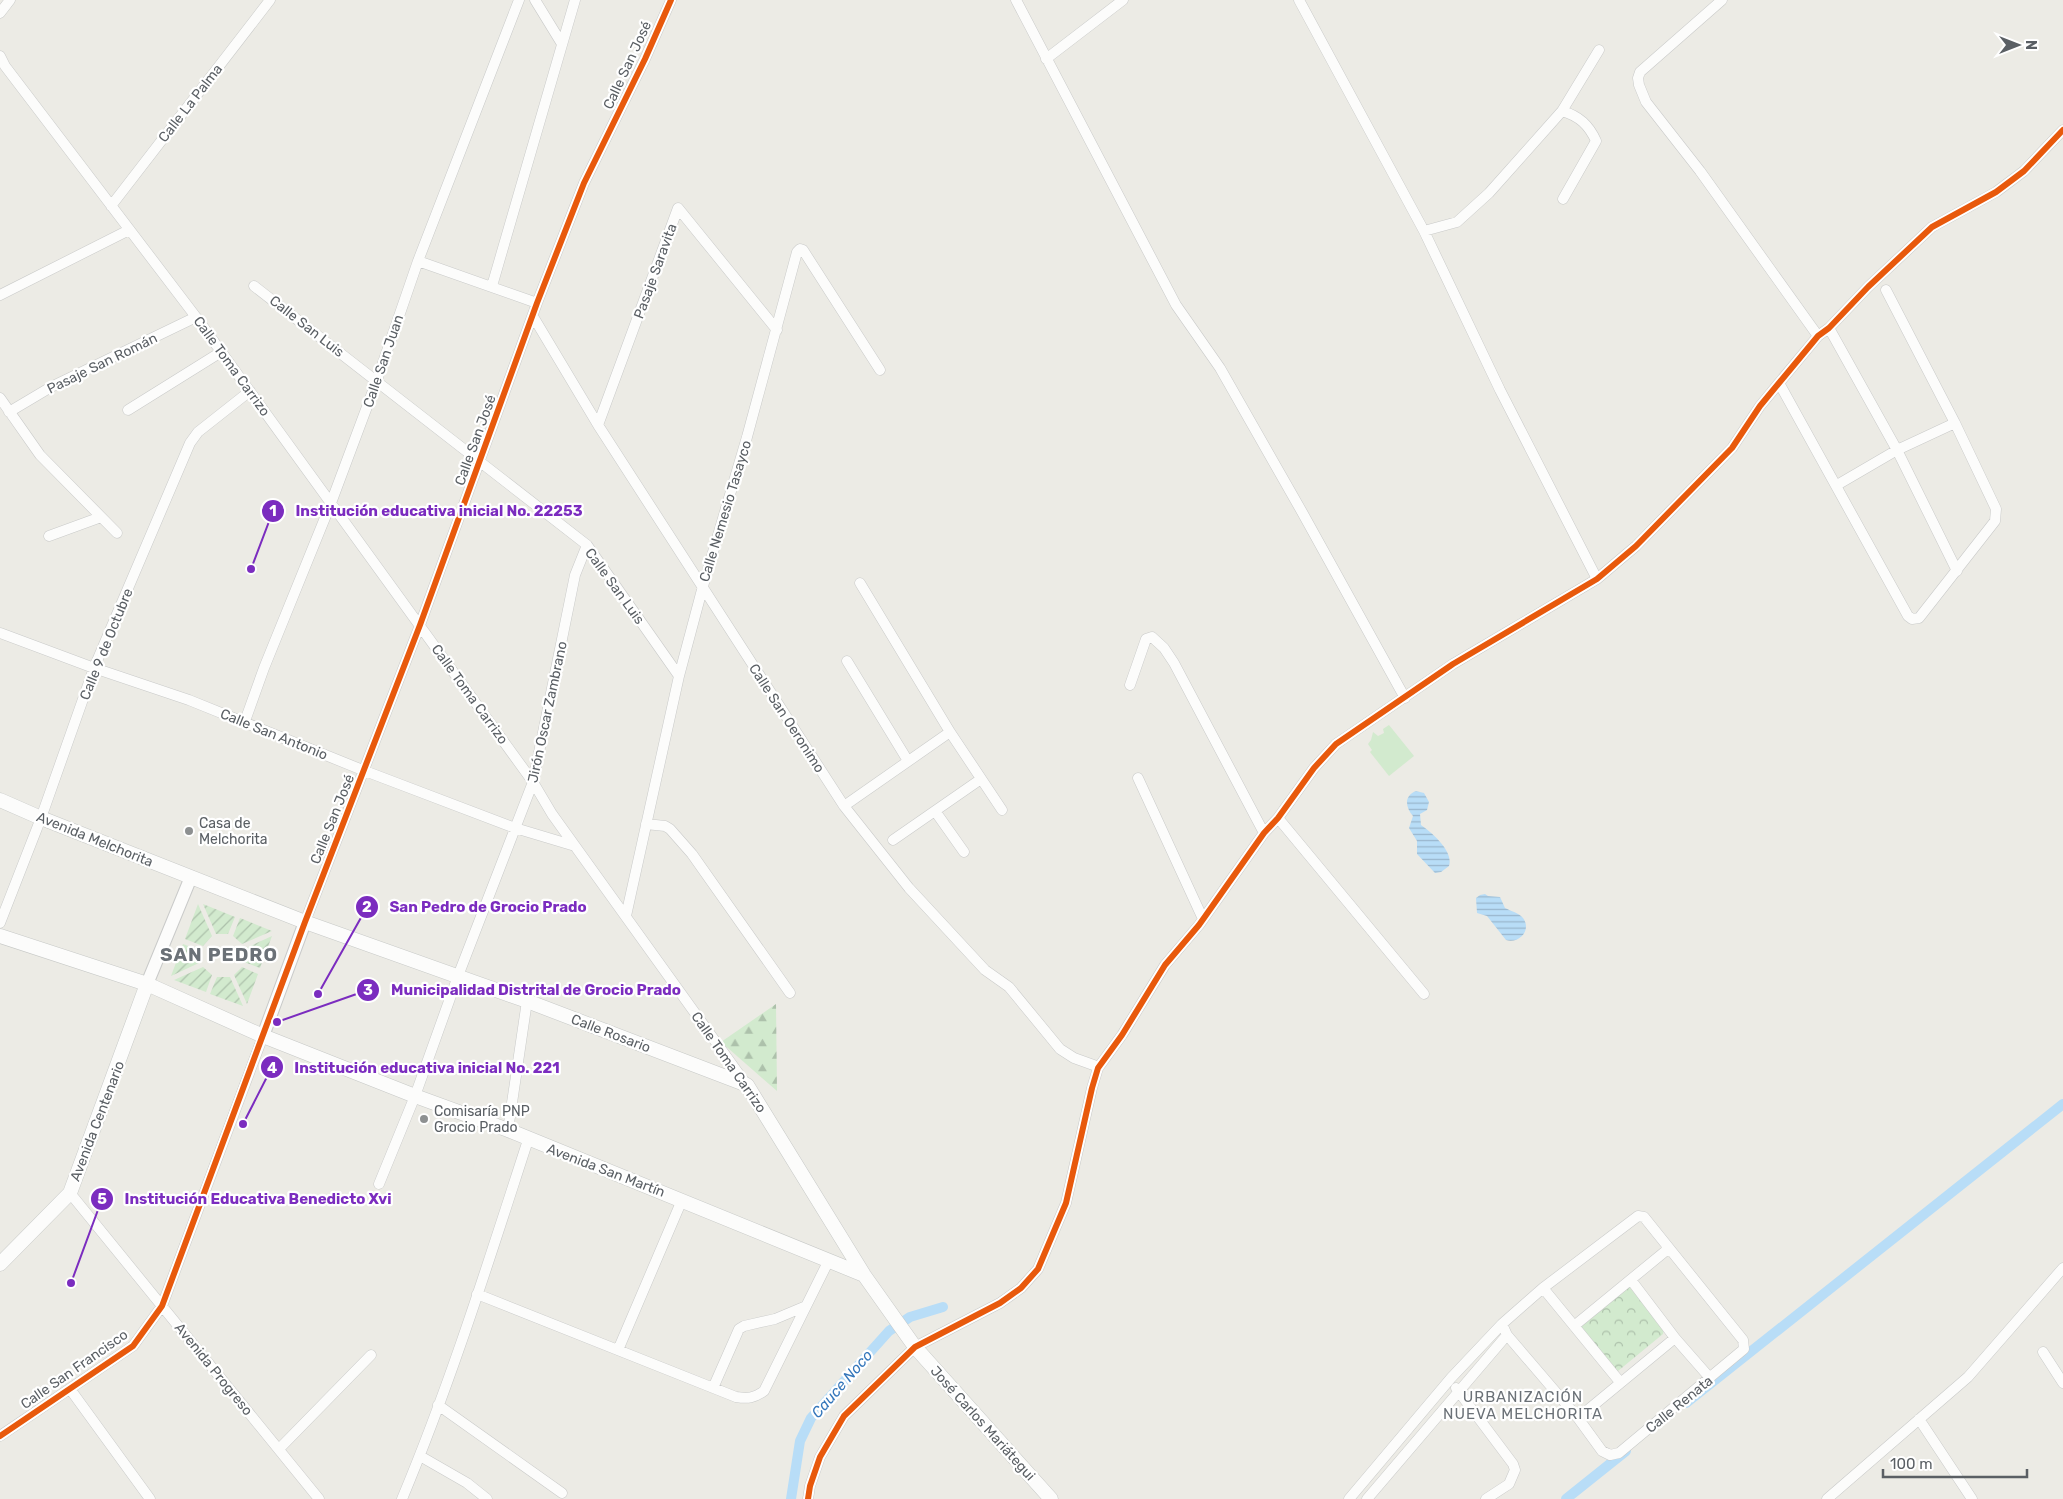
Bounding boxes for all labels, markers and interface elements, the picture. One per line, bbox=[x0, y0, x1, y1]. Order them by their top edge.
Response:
street label: Calle San José bbox=[600, 18, 655, 112]
north arrow bbox=[1993, 20, 2043, 70]
text: N bbox=[2022, 40, 2039, 50]
street label: Calle La Palma bbox=[155, 61, 226, 146]
street label: Pasaje Saravita bbox=[630, 221, 681, 321]
street label: Calle San Luis bbox=[266, 292, 347, 361]
street label: Calle Toma Carrizo bbox=[190, 313, 274, 420]
street label: Calle San Juan bbox=[360, 313, 407, 410]
street label: Pasaje San Román bbox=[44, 329, 160, 398]
street label: Calle San José bbox=[451, 392, 500, 488]
street label: Calle Nemesio Tasayco bbox=[696, 438, 755, 584]
callout: Institución educativa inicial No. 22253 bbox=[260, 496, 592, 526]
text: 1 bbox=[269, 502, 277, 520]
text: Institución educativa inicial No. 22253 bbox=[295, 502, 583, 520]
street label: Calle San Luis bbox=[581, 545, 648, 628]
street label: Calle 9 de Octubre bbox=[76, 586, 137, 703]
street label: Jirón Oscar Zambrano bbox=[524, 640, 571, 784]
street label: Calle Toma Carrizo bbox=[428, 641, 512, 748]
street label: Calle San Oeronimo bbox=[745, 661, 828, 776]
street label: Calle San Antonio bbox=[218, 705, 330, 764]
street label: Calle San José bbox=[307, 772, 358, 867]
street label: Avenida Melchorita bbox=[34, 808, 156, 871]
place label: Casa de Melchorita bbox=[199, 815, 268, 848]
marker: Casa de Melchorita bbox=[183, 825, 195, 837]
callout: San Pedro de Grocio Prado bbox=[355, 892, 597, 922]
text: 2 bbox=[362, 898, 372, 916]
text: San Pedro de Grocio Prado bbox=[389, 898, 587, 916]
district label: SAN PEDRO bbox=[160, 943, 278, 966]
callout: Municipalidad Distrital de Grocio Prado bbox=[356, 975, 691, 1005]
text: 3 bbox=[363, 981, 373, 999]
text: Municipalidad Distrital de Grocio Prado bbox=[391, 981, 681, 999]
street label: Calle Toma Carrizo bbox=[687, 1009, 770, 1116]
street label: Calle Rosario bbox=[569, 1011, 653, 1056]
callout: Institución educativa inicial No. 221 bbox=[260, 1052, 570, 1082]
street label: Avenida Centenario bbox=[67, 1059, 128, 1184]
text: 4 bbox=[267, 1059, 277, 1077]
text: Institución educativa inicial No. 221 bbox=[294, 1059, 560, 1077]
place label: Comisaría PNP Grocio Prado bbox=[434, 1103, 530, 1136]
marker: Comisaría PNP Grocio Prado bbox=[418, 1113, 430, 1125]
street label: Avenida San Martín bbox=[544, 1140, 667, 1201]
callout: Institución Educativa Benedicto Xvi bbox=[90, 1184, 402, 1214]
text: 5 bbox=[97, 1190, 107, 1208]
text: Institución Educativa Benedicto Xvi bbox=[125, 1190, 391, 1208]
street label: Avenida Progreso bbox=[171, 1320, 256, 1419]
street label: Calle San Francisco bbox=[17, 1326, 131, 1413]
water label: Cauce Noco bbox=[808, 1346, 877, 1422]
street label: José Carlos Mariátegui bbox=[927, 1363, 1039, 1484]
street label: Calle Renata bbox=[1642, 1372, 1716, 1437]
district label: URBANIZACIÓN NUEVA MELCHORITA bbox=[1443, 1388, 1603, 1423]
scale bar bbox=[1883, 1446, 2027, 1478]
text: 100 m bbox=[1890, 1455, 1932, 1473]

